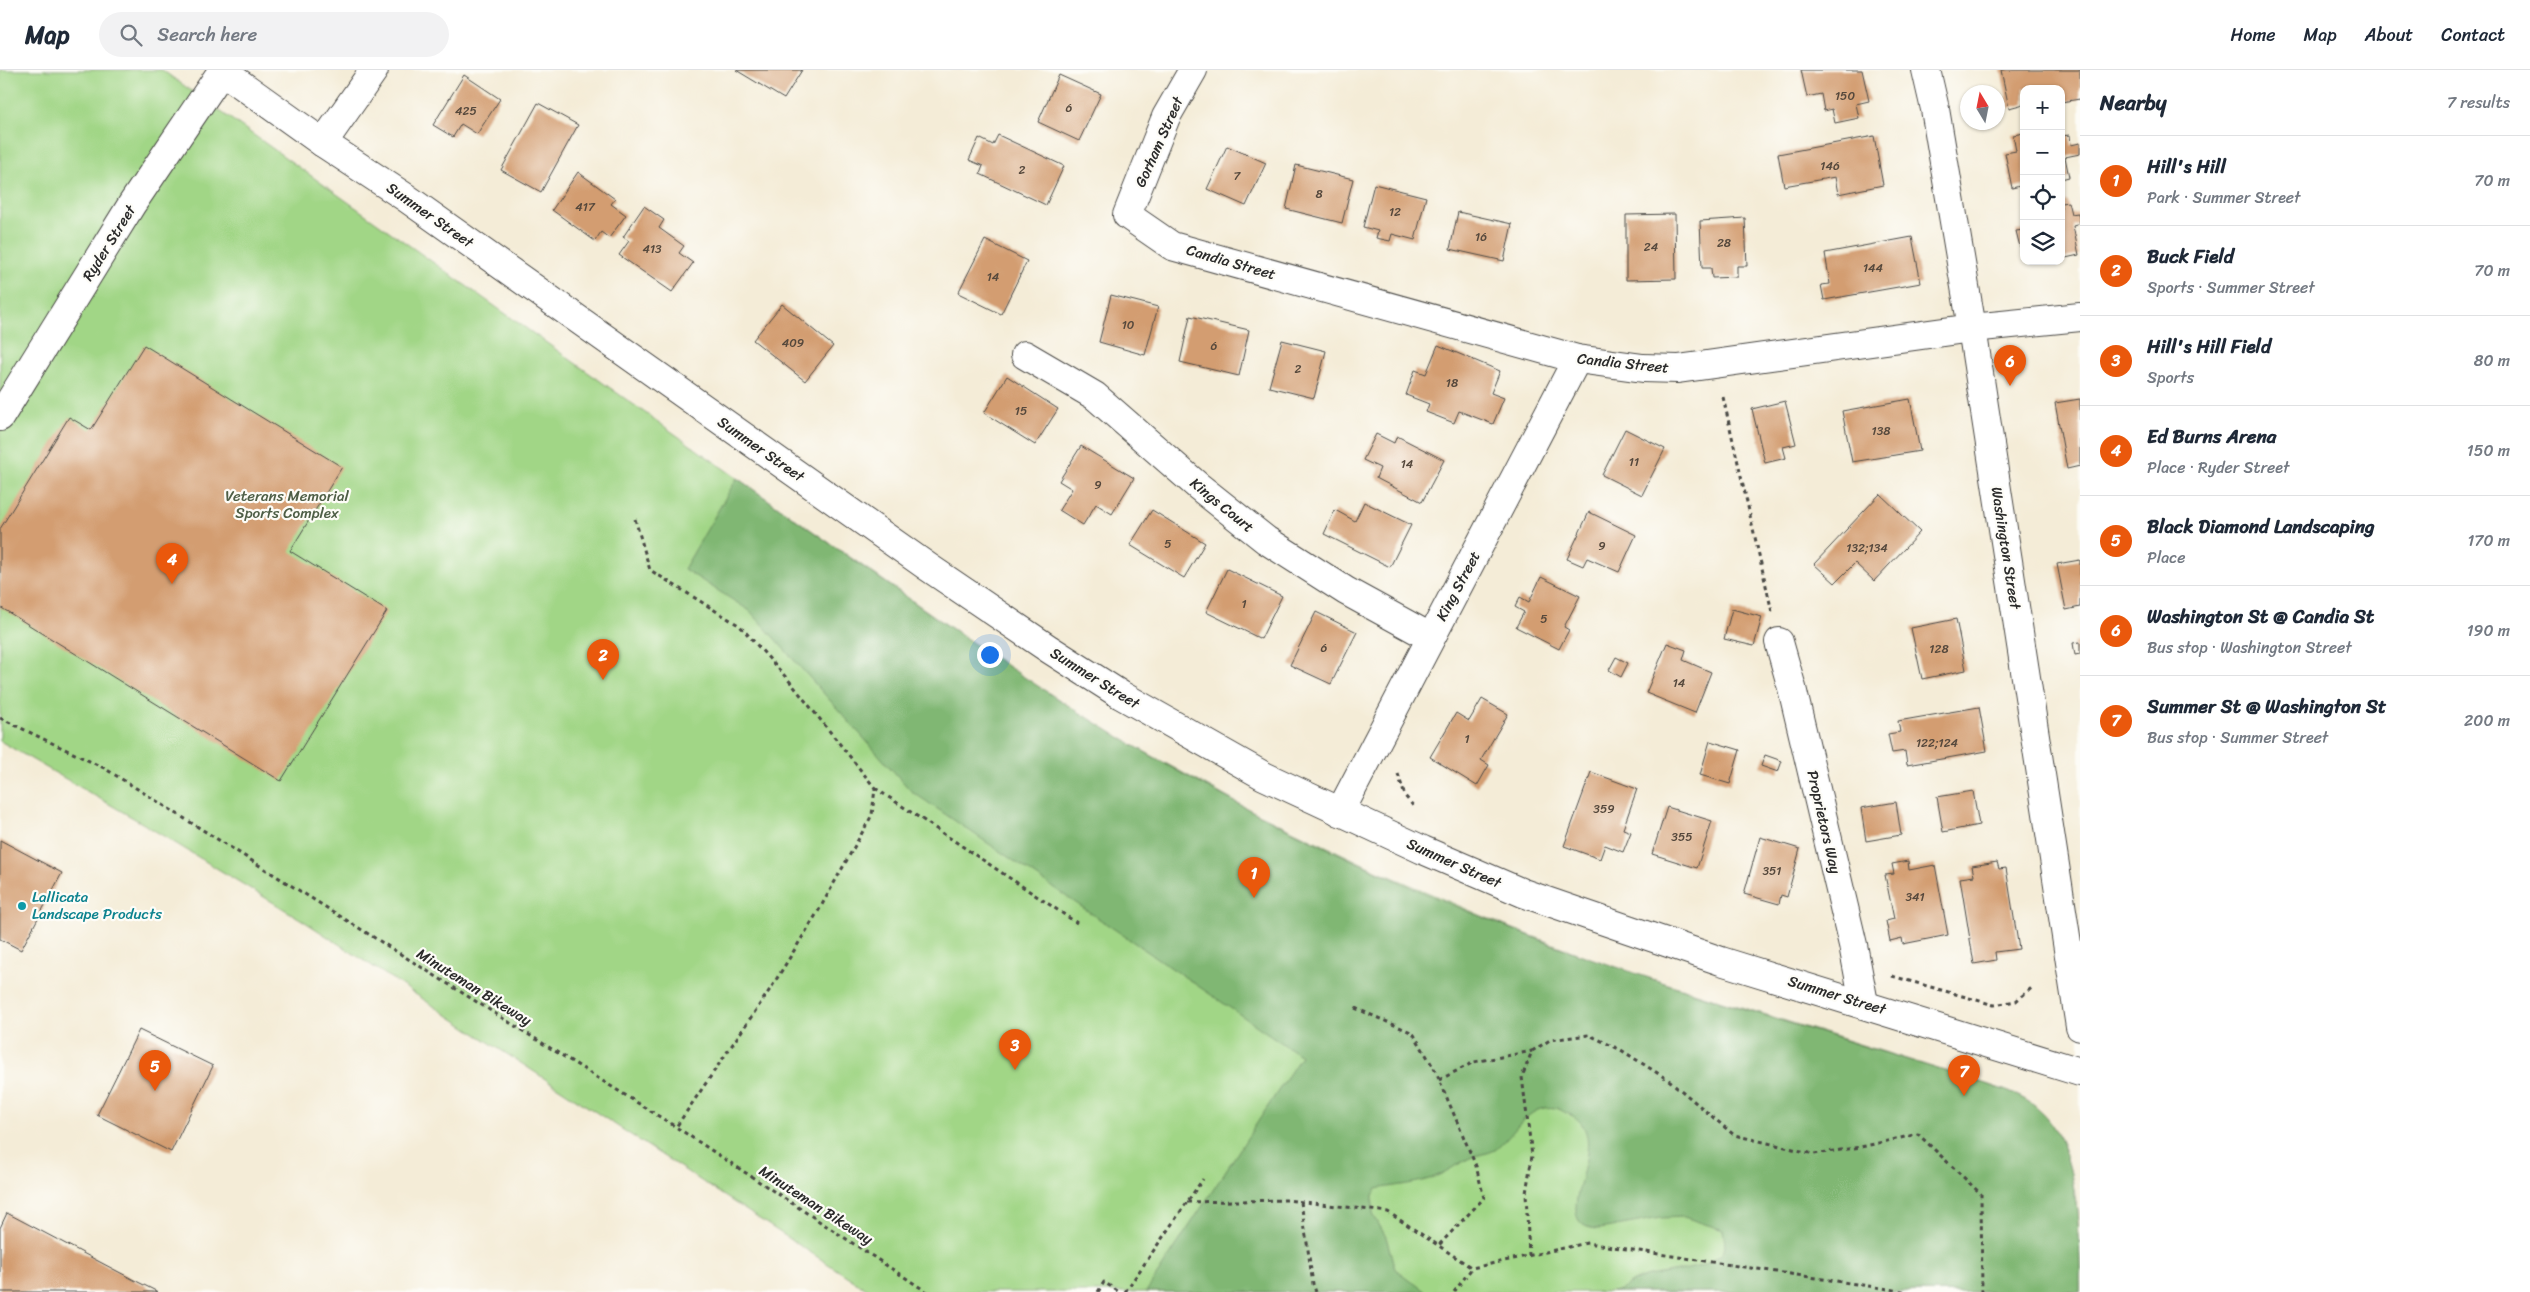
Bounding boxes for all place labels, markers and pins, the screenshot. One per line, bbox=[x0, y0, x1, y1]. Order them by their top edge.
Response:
pin: 6 bbox=[1994, 345, 2026, 386]
pin: 4 bbox=[156, 543, 188, 584]
pin: 2 bbox=[587, 639, 619, 680]
pin: 1 bbox=[1238, 857, 1270, 898]
place label: Lallicata Landscape Products bbox=[32, 884, 162, 927]
marker: Lallicata Landscape Products bbox=[16, 900, 28, 912]
pin: 3 bbox=[999, 1029, 1031, 1070]
pin: 5 bbox=[139, 1050, 171, 1091]
pin: 7 bbox=[1948, 1055, 1980, 1096]

